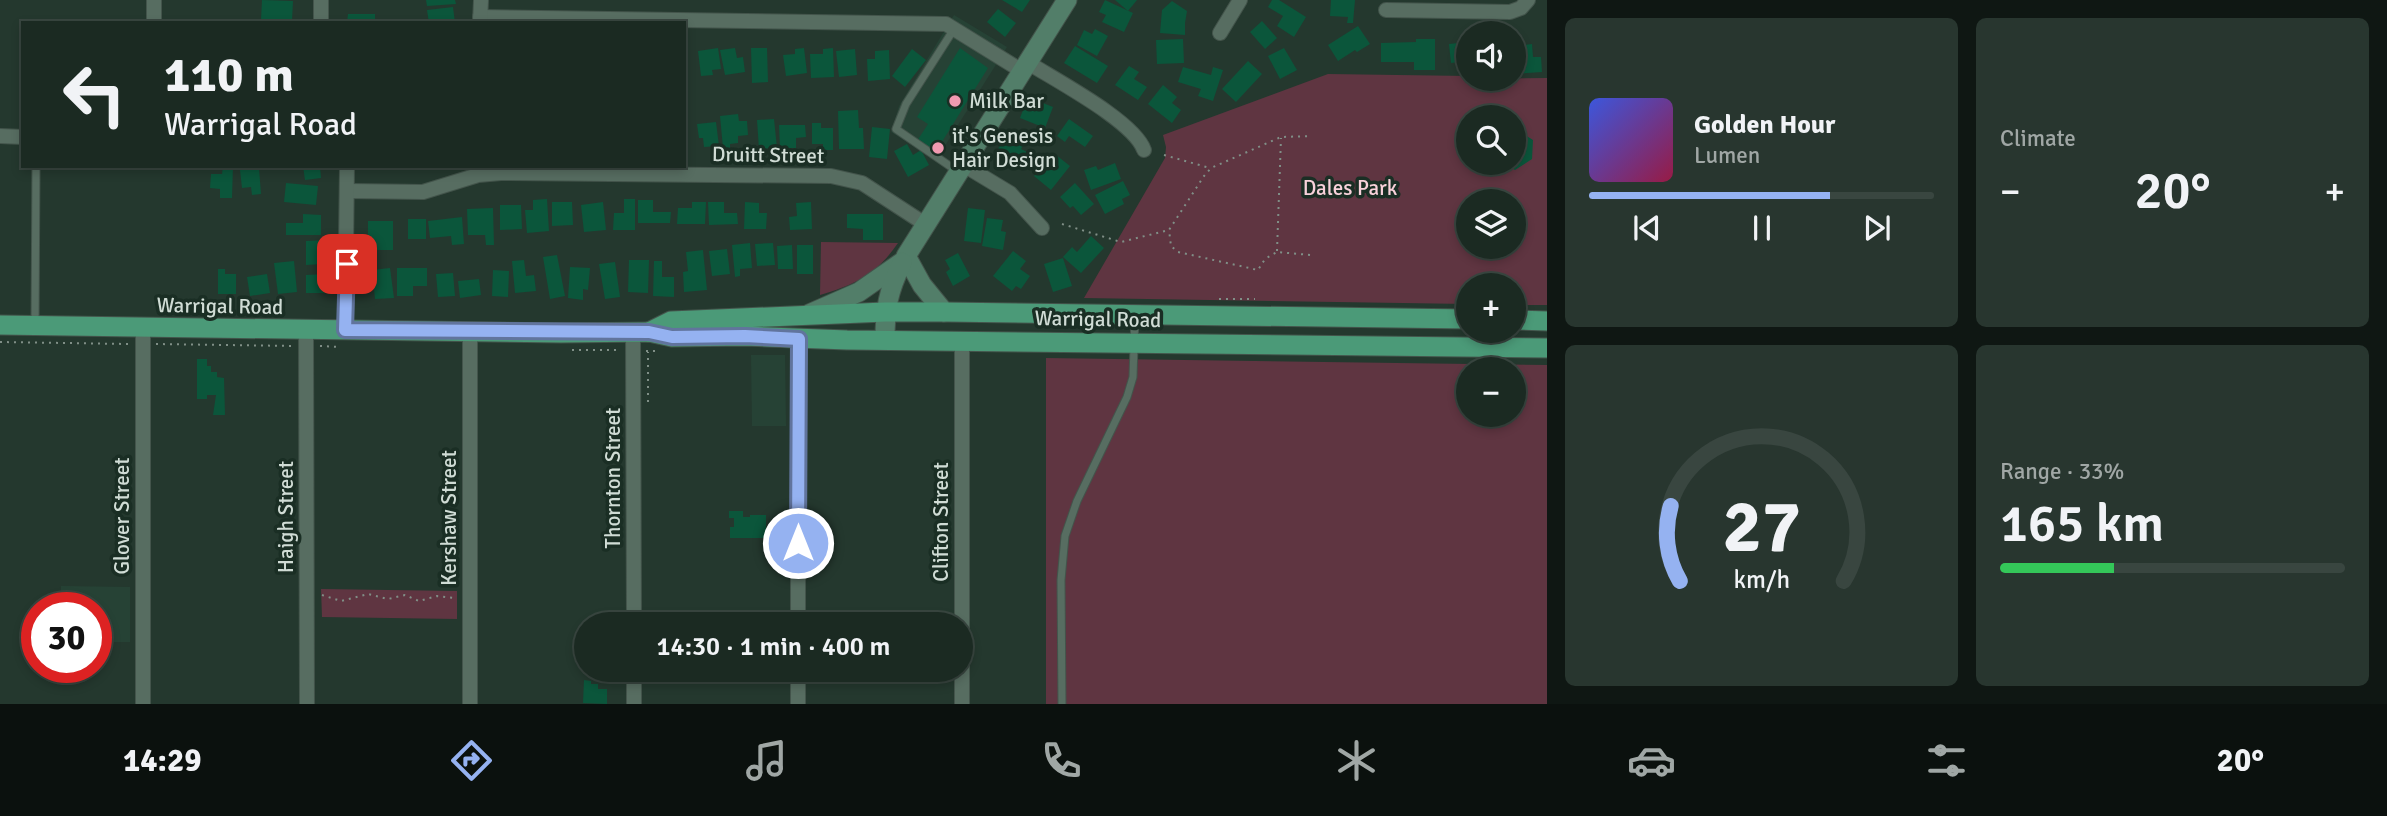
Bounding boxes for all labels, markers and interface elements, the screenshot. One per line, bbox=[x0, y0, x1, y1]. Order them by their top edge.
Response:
map controls bbox=[1456, 21, 1526, 427]
button: sound bbox=[1456, 21, 1526, 91]
text: 110 m bbox=[164, 45, 294, 105]
icon: left bbox=[49, 49, 140, 140]
place label: Milk Bar bbox=[969, 88, 1044, 114]
marker: Milk Bar bbox=[947, 93, 963, 109]
text: Warrigal Road bbox=[164, 105, 357, 144]
button: search bbox=[1456, 105, 1526, 175]
text: Golden Hour bbox=[1694, 109, 1835, 141]
place label: it's Genesis Hair Design bbox=[952, 123, 1056, 173]
text: Climate bbox=[2000, 124, 2076, 153]
marker: it's Genesis Hair Design bbox=[930, 140, 946, 156]
street label: Druitt Street bbox=[712, 141, 824, 169]
text: Lumen bbox=[1694, 141, 1760, 170]
text: 20° bbox=[2134, 159, 2211, 223]
text: − bbox=[2000, 168, 2021, 215]
text: + bbox=[2324, 168, 2345, 215]
park label: Dales Park bbox=[1303, 175, 1398, 201]
button: layers bbox=[1456, 189, 1526, 259]
icon: previous bbox=[1628, 209, 1666, 247]
icon: pause bbox=[1743, 209, 1781, 247]
icon: next bbox=[1858, 209, 1896, 247]
pin bbox=[317, 234, 377, 294]
icon: arrive bbox=[328, 245, 366, 283]
button: + bbox=[1456, 273, 1526, 343]
street label: Warrigal Road bbox=[156, 292, 284, 320]
street label: Warrigal Road bbox=[1034, 305, 1162, 333]
button: − bbox=[1456, 357, 1526, 427]
street label: Thornton Street bbox=[600, 408, 626, 548]
street label: Kershaw Street bbox=[436, 450, 462, 586]
street label: Glover Street bbox=[109, 457, 135, 575]
text: Range · 33% bbox=[2000, 457, 2124, 486]
street label: Haigh Street bbox=[273, 461, 299, 573]
street label: Clifton Street bbox=[928, 462, 954, 582]
text: 27 bbox=[1722, 484, 1801, 573]
text: 165 km bbox=[2000, 492, 2164, 556]
position arrow bbox=[761, 506, 835, 580]
text: km/h bbox=[1733, 564, 1790, 595]
speed limit sign: 30 bbox=[21, 592, 112, 683]
text: 14:30 · 1 min · 400 m bbox=[657, 631, 890, 663]
icon: directions bbox=[447, 736, 496, 785]
icon: music bbox=[742, 736, 791, 785]
icon: phone bbox=[1037, 736, 1086, 785]
icon: climate bbox=[1332, 736, 1381, 785]
icon: car bbox=[1627, 736, 1676, 785]
icon: filters bbox=[1922, 736, 1971, 785]
text: 14:29 bbox=[123, 741, 201, 780]
text: 20° bbox=[2217, 741, 2264, 780]

